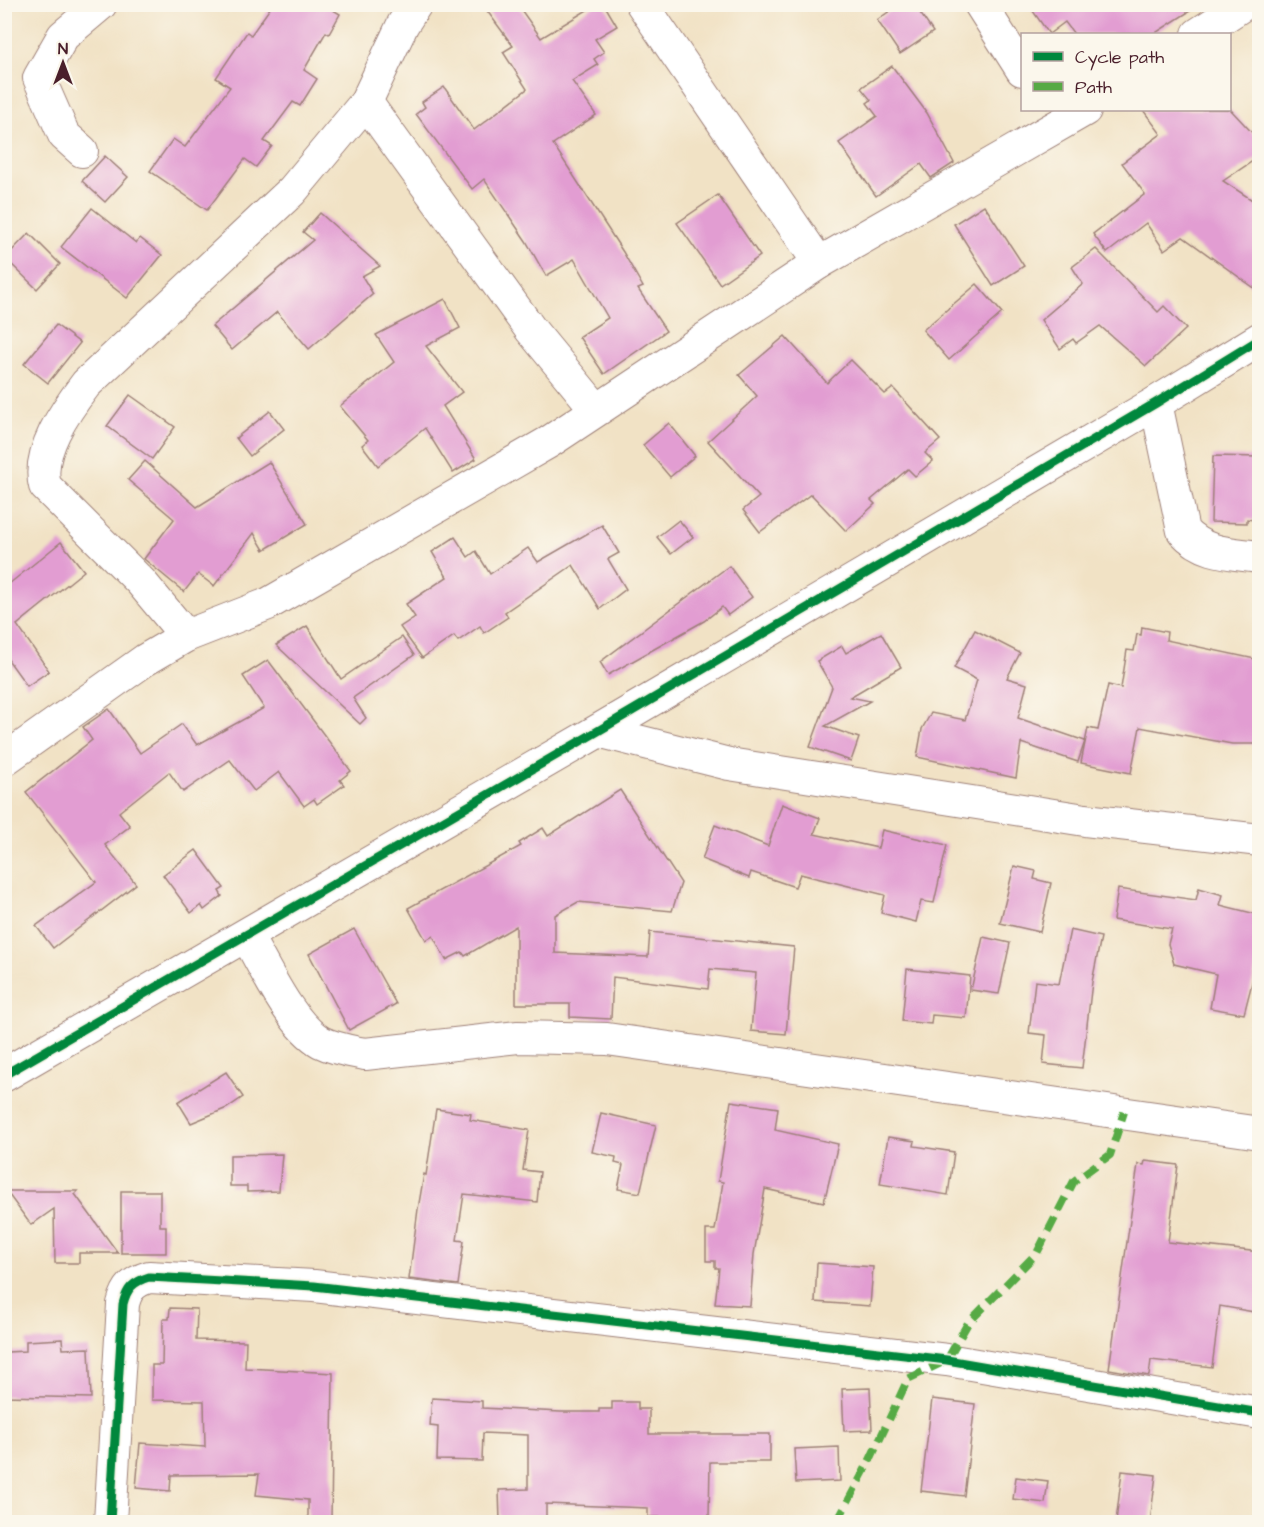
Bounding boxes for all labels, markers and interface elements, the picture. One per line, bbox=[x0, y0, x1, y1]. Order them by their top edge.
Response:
north arrow bbox=[33, 33, 93, 93]
legend bbox=[1021, 33, 1231, 111]
text: N bbox=[58, 38, 68, 60]
text: Cycle path bbox=[1075, 45, 1164, 71]
text: Path bbox=[1075, 75, 1112, 100]

